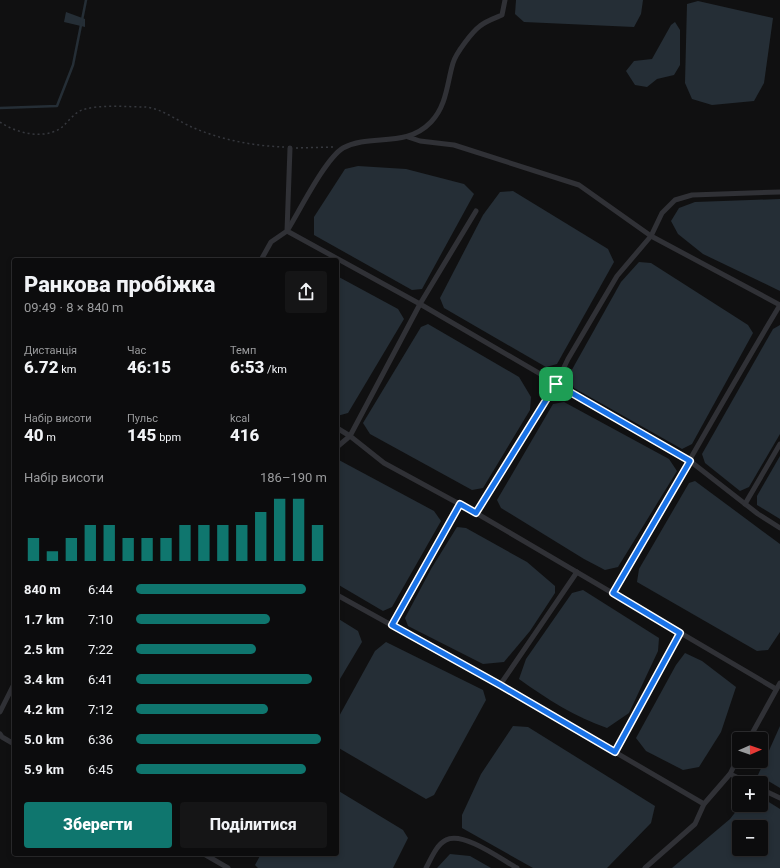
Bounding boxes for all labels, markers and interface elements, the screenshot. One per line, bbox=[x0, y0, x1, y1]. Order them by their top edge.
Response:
button: share bbox=[285, 271, 327, 313]
text: Ранкова пробіжка bbox=[24, 272, 216, 297]
text: 09:49 · 8 × 840 m bbox=[24, 300, 123, 315]
text: Дистанція bbox=[24, 344, 77, 357]
text: Час bbox=[127, 344, 146, 357]
text: Темп bbox=[230, 344, 256, 357]
text: 6.72 bbox=[24, 357, 58, 377]
text: 46:15 bbox=[127, 357, 171, 377]
text: 6:53 bbox=[230, 357, 264, 377]
text: km bbox=[58, 363, 76, 376]
text: /km bbox=[264, 363, 287, 376]
pin bbox=[539, 367, 573, 401]
icon: arrive bbox=[545, 373, 567, 395]
text: Набір висоти bbox=[24, 412, 92, 425]
text: Пульс bbox=[127, 412, 158, 425]
text: kcal bbox=[230, 412, 250, 425]
text: 40 bbox=[24, 425, 44, 445]
text: 145 bbox=[127, 425, 156, 445]
text: 416 bbox=[230, 425, 259, 445]
text: m bbox=[44, 431, 56, 444]
text: bpm bbox=[156, 431, 181, 444]
text: Набір висоти bbox=[24, 470, 104, 485]
text: 186–190 m bbox=[260, 470, 327, 485]
text: 840 m bbox=[24, 582, 61, 597]
text: 6:44 bbox=[88, 582, 113, 597]
text: 1.7 km bbox=[24, 612, 64, 627]
text: 7:10 bbox=[88, 612, 113, 627]
text: 2.5 km bbox=[24, 642, 64, 657]
text: 7:22 bbox=[88, 642, 113, 657]
text: 3.4 km bbox=[24, 672, 64, 687]
text: 6:41 bbox=[88, 672, 113, 687]
text: 4.2 km bbox=[24, 702, 64, 717]
text: 7:12 bbox=[88, 702, 113, 717]
text: 5.0 km bbox=[24, 732, 64, 747]
text: 6:36 bbox=[88, 732, 113, 747]
north arrow bbox=[732, 732, 768, 768]
map controls bbox=[732, 732, 768, 856]
text: 5.9 km bbox=[24, 762, 64, 777]
text: 6:45 bbox=[88, 762, 113, 777]
button: + bbox=[732, 776, 768, 812]
button: Зберегти bbox=[24, 802, 172, 848]
button: Поділитися bbox=[180, 802, 327, 848]
button: − bbox=[732, 820, 768, 856]

